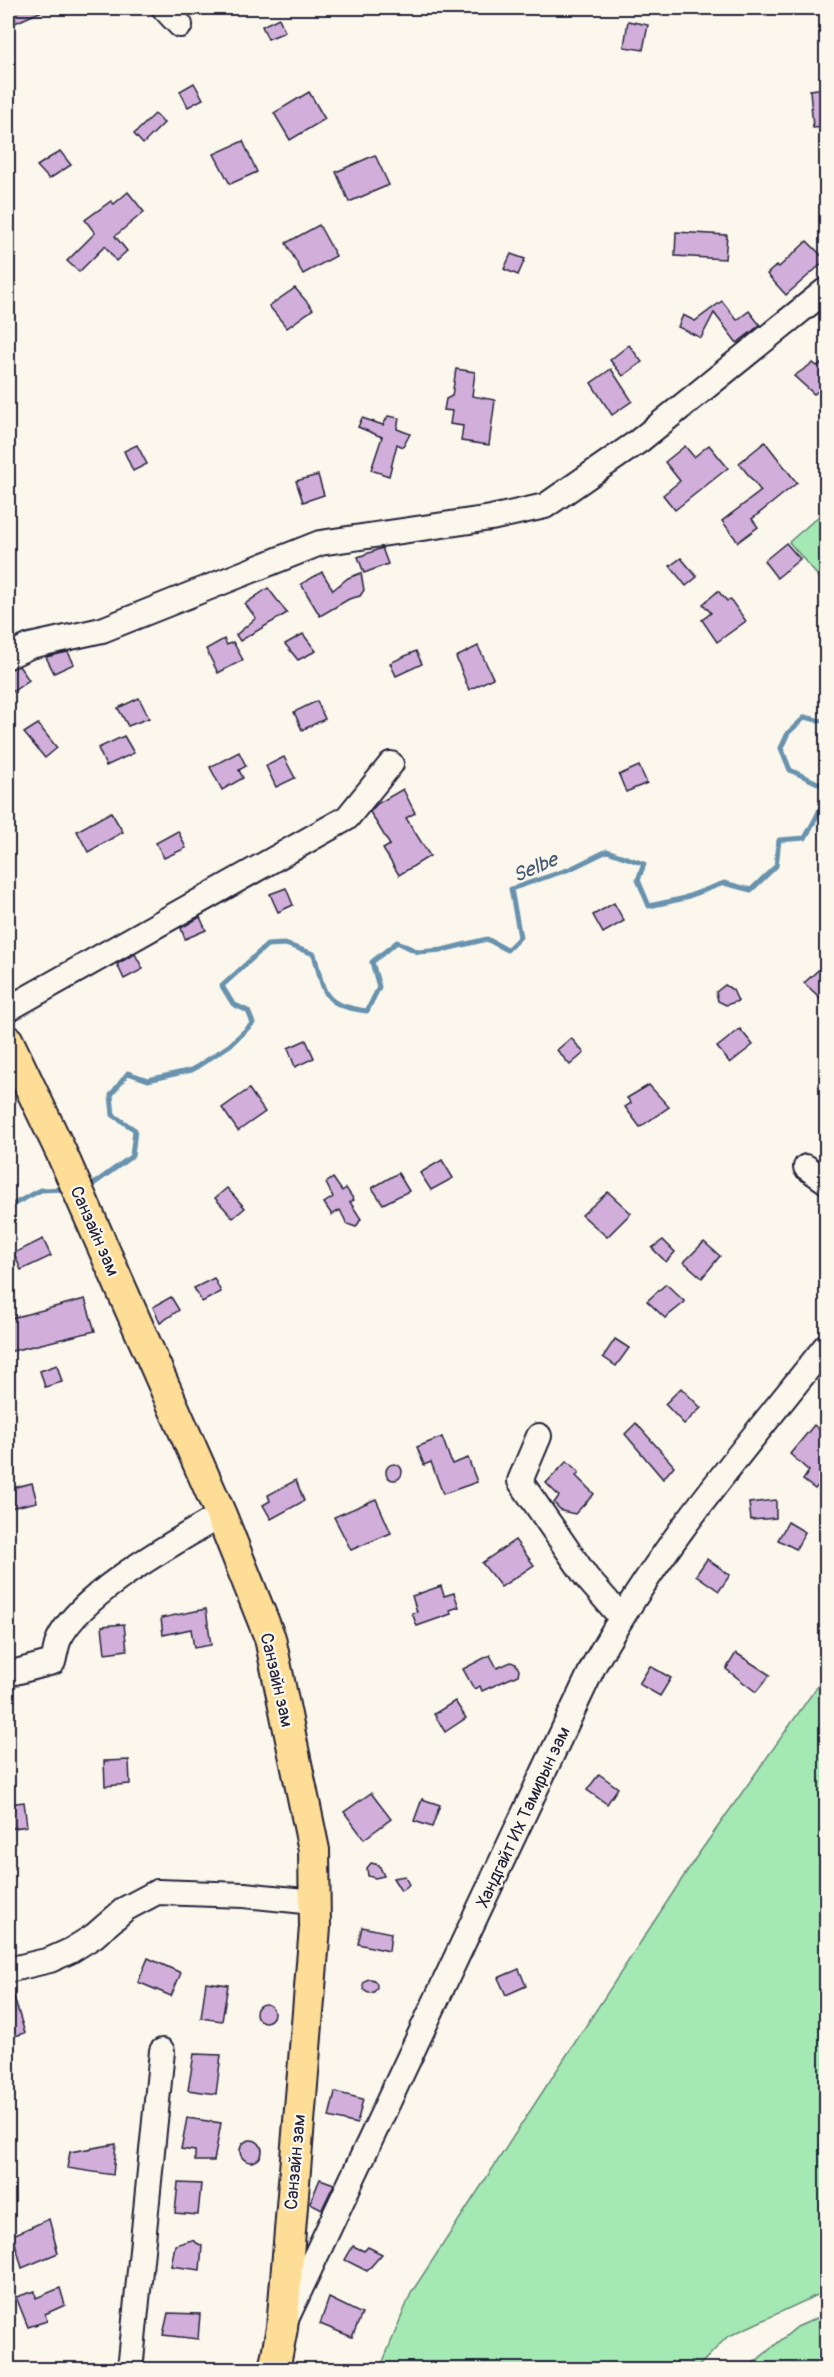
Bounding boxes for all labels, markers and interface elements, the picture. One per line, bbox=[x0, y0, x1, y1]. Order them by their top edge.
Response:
water label: Selbe bbox=[509, 846, 563, 888]
street label: Санзайн зам bbox=[65, 1183, 125, 1280]
street label: Санзайн зам bbox=[255, 1631, 299, 1729]
street label: Хандгайт Их Тамирын зам bbox=[471, 1723, 576, 1912]
street label: Санзайн зам bbox=[280, 2113, 311, 2211]

